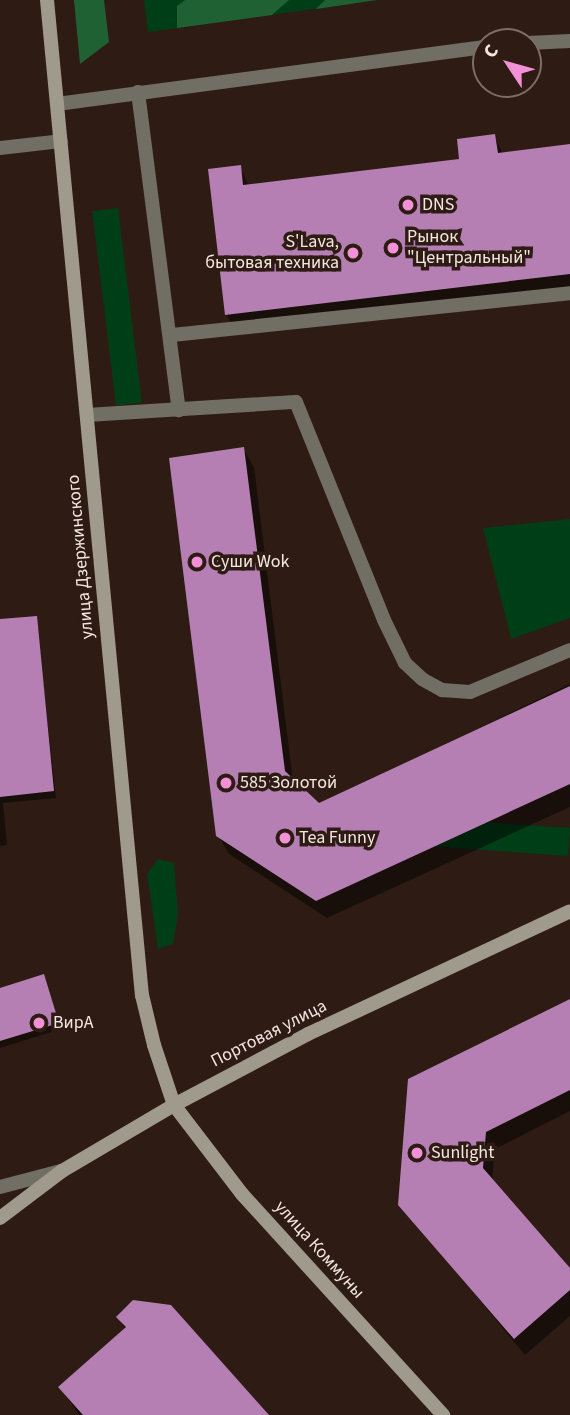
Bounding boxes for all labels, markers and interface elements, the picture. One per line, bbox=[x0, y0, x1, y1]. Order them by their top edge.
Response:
north arrow bbox=[472, 28, 542, 98]
text: С bbox=[477, 39, 505, 64]
place label: DNS bbox=[422, 194, 454, 216]
marker: DNS bbox=[400, 197, 416, 213]
place label: Рынок "Центральный" bbox=[407, 227, 531, 270]
place label: S'Lava, бытовая техника bbox=[205, 232, 339, 274]
marker: Рынок "Центральный" bbox=[385, 240, 401, 256]
marker: S'Lava, бытовая техника bbox=[345, 245, 361, 261]
street label: улица Дзержинского bbox=[63, 474, 99, 640]
place label: Суши Wok bbox=[211, 551, 290, 573]
marker: Суши Wok bbox=[189, 554, 205, 570]
place label: 585 Золотой bbox=[240, 772, 337, 794]
marker: 585 Золотой bbox=[218, 775, 234, 791]
place label: Tea Funny bbox=[299, 827, 375, 849]
marker: Tea Funny bbox=[277, 830, 293, 846]
street label: Портовая улица bbox=[207, 996, 331, 1072]
place label: ВирА bbox=[53, 1012, 94, 1034]
marker: ВирА bbox=[31, 1015, 47, 1031]
place label: Sunlight bbox=[431, 1142, 494, 1164]
marker: Sunlight bbox=[409, 1145, 425, 1161]
street label: улица Коммуны bbox=[269, 1197, 369, 1303]

